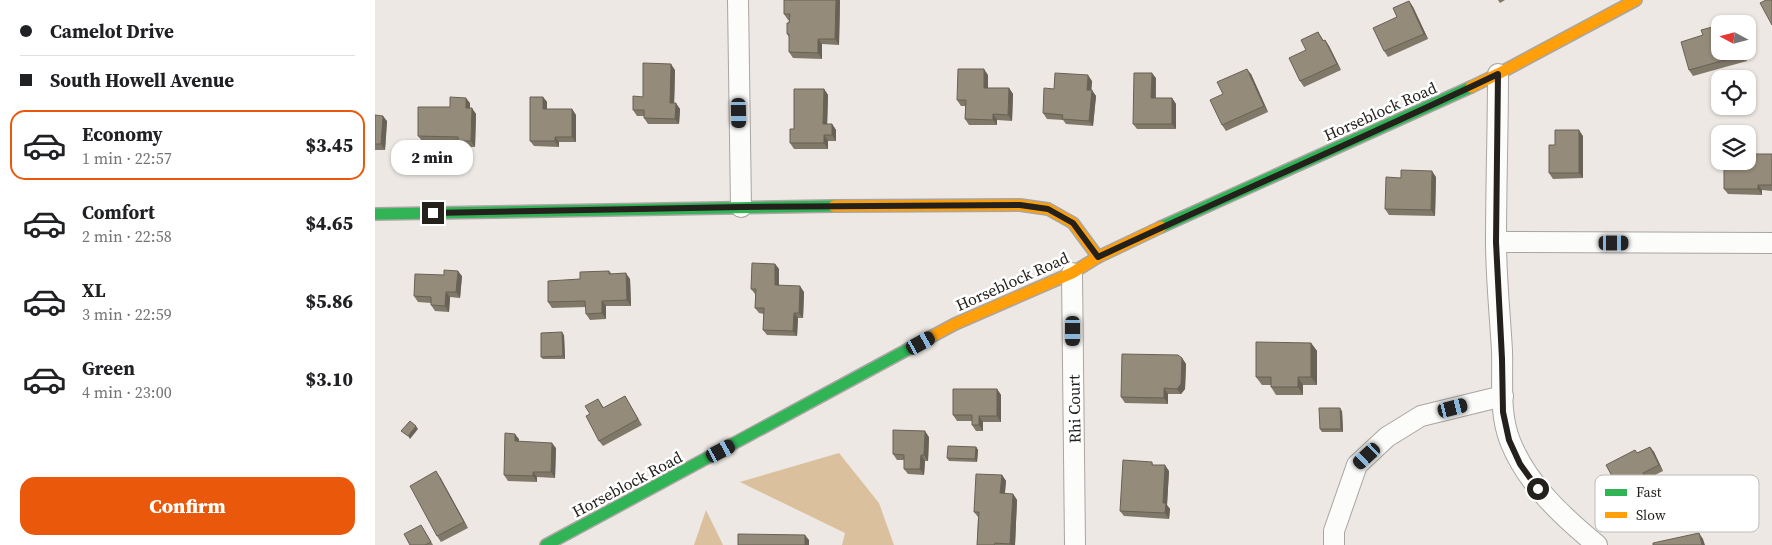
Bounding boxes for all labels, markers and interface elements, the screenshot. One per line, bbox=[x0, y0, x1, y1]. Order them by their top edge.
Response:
north arrow bbox=[1711, 15, 1756, 60]
map controls bbox=[1711, 15, 1756, 170]
text: Camelot Drive bbox=[50, 18, 174, 44]
text: South Howell Avenue bbox=[50, 67, 234, 93]
button: locate bbox=[1711, 70, 1756, 115]
street label: Horseblock Road bbox=[1320, 76, 1440, 146]
car bbox=[731, 98, 746, 128]
text: Economy bbox=[82, 121, 163, 147]
icon: car bbox=[22, 123, 67, 168]
button: layers bbox=[1711, 125, 1756, 170]
text: $3.45 bbox=[305, 132, 353, 158]
callout: 2 min bbox=[392, 140, 474, 176]
text: 2 min bbox=[411, 146, 453, 168]
text: 1 min · 22:57 bbox=[82, 147, 172, 169]
text: Comfort bbox=[82, 199, 155, 225]
icon: car bbox=[22, 201, 67, 246]
route end bbox=[422, 202, 444, 224]
text: $4.65 bbox=[305, 210, 353, 236]
text: 2 min · 22:58 bbox=[82, 225, 172, 247]
car bbox=[1599, 236, 1629, 251]
street label: Horseblock Road bbox=[952, 246, 1072, 316]
text: XL bbox=[82, 277, 105, 303]
icon: car bbox=[22, 279, 67, 324]
text: $5.86 bbox=[305, 288, 353, 314]
text: 3 min · 22:59 bbox=[82, 303, 172, 325]
car bbox=[1065, 316, 1080, 346]
car bbox=[904, 329, 937, 357]
text: Green bbox=[82, 355, 135, 381]
icon: car bbox=[22, 357, 67, 402]
text: $3.10 bbox=[305, 366, 353, 392]
street label: Rhi Court bbox=[1062, 374, 1086, 444]
text: 4 min · 23:00 bbox=[82, 381, 172, 403]
car bbox=[1436, 397, 1469, 419]
car bbox=[704, 437, 737, 465]
car bbox=[1350, 440, 1383, 472]
street label: Horseblock Road bbox=[568, 446, 686, 522]
legend bbox=[1595, 475, 1759, 532]
button: Confirm bbox=[20, 477, 355, 535]
route start bbox=[1527, 478, 1549, 500]
text: Fast bbox=[1636, 482, 1662, 502]
text: Slow bbox=[1636, 505, 1666, 525]

